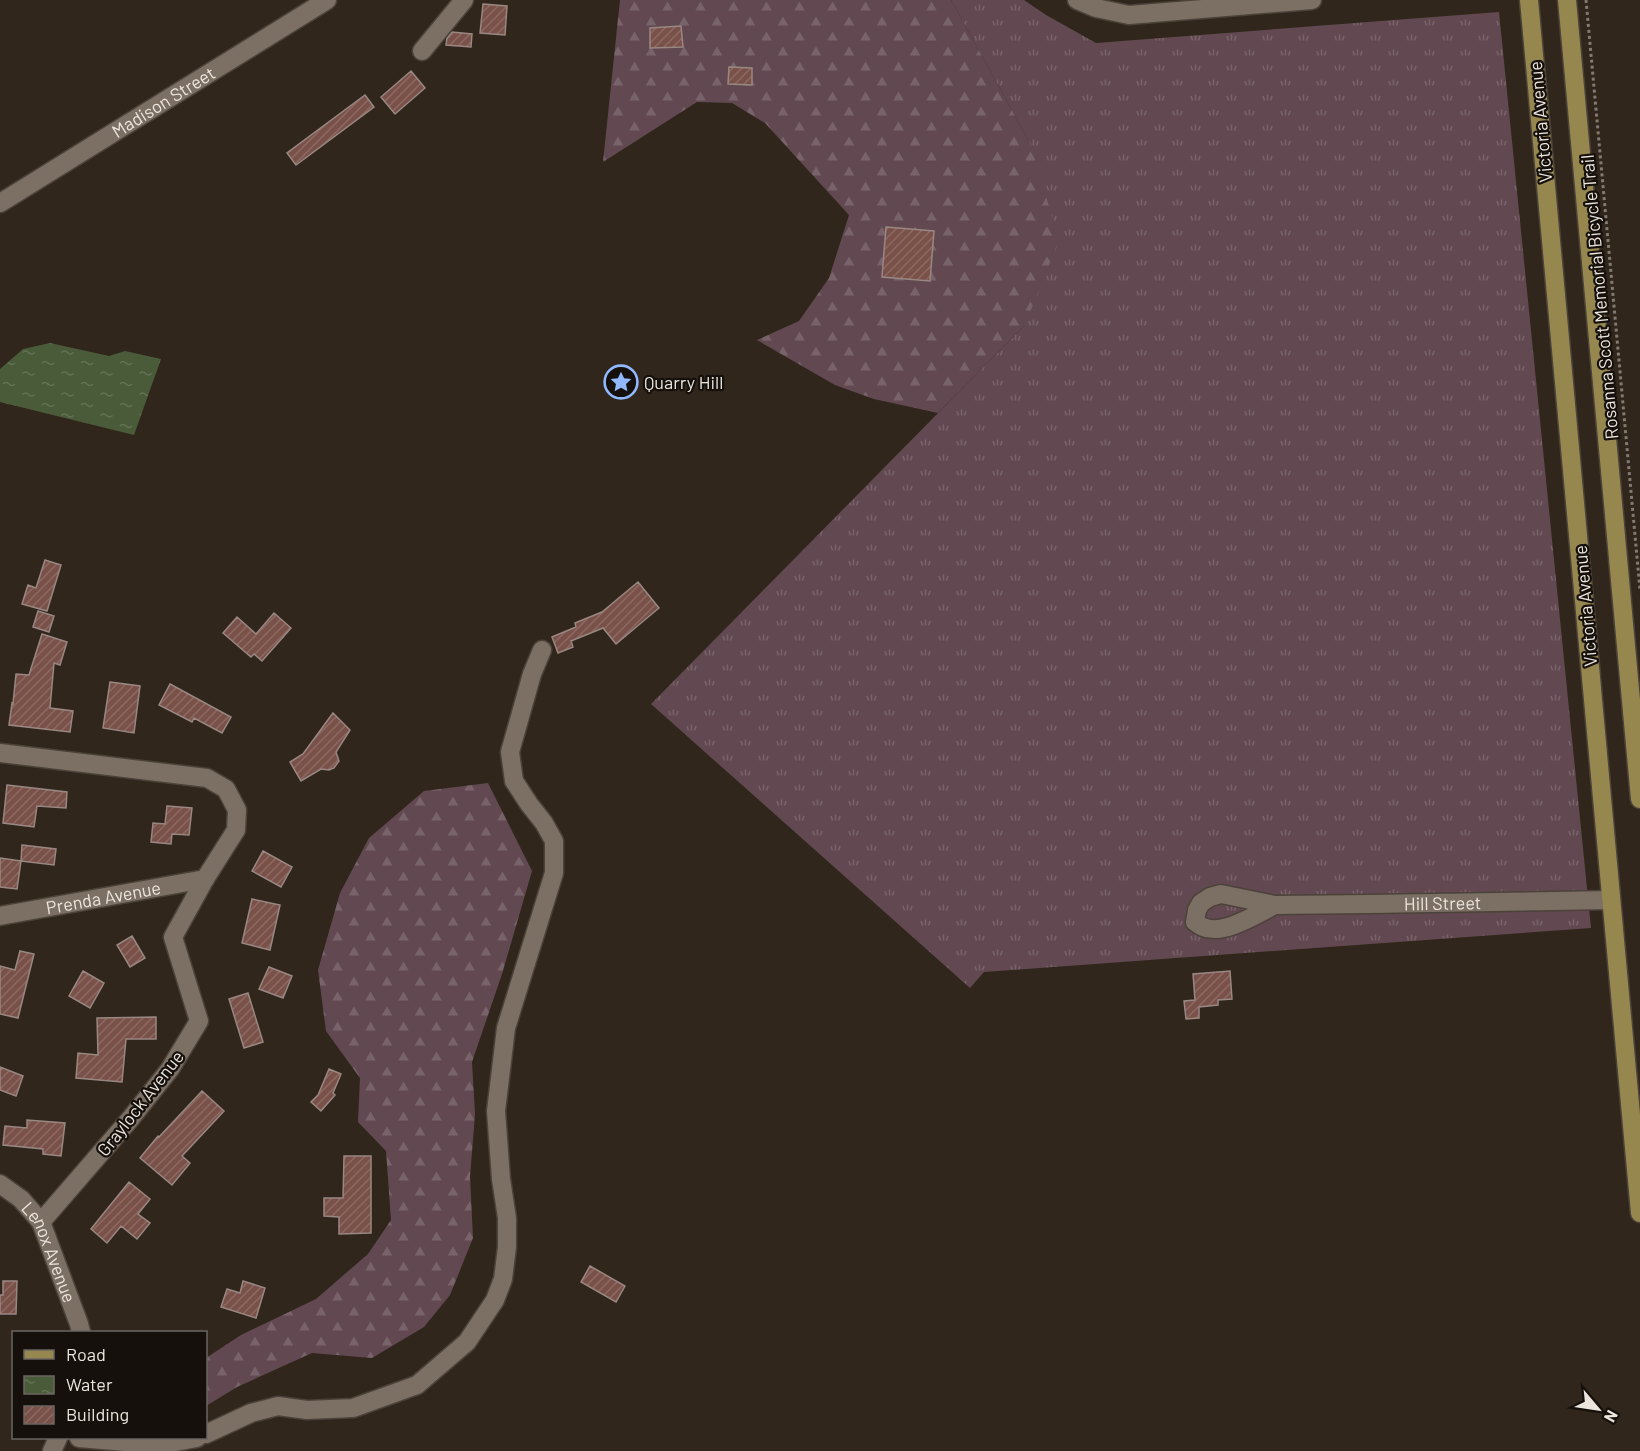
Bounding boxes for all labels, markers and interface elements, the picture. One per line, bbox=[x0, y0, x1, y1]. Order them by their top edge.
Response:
street label: Victoria Avenue bbox=[1524, 60, 1556, 184]
street label: Madison Street bbox=[107, 61, 219, 142]
street label: Rosanna Scott Memorial Bicycle Trail bbox=[1576, 154, 1622, 440]
place icon: Quarry Hill bbox=[603, 364, 639, 400]
place label: Quarry Hill bbox=[644, 371, 723, 393]
street label: Victoria Avenue bbox=[1569, 544, 1601, 668]
street label: Prenda Avenue bbox=[44, 876, 162, 918]
street label: Hill Street bbox=[1404, 891, 1482, 914]
street label: Graylock Avenue bbox=[92, 1046, 188, 1160]
street label: Lenox Avenue bbox=[17, 1197, 81, 1305]
legend bbox=[12, 1331, 207, 1439]
text: Road bbox=[66, 1343, 106, 1365]
text: Water bbox=[66, 1373, 113, 1395]
north arrow bbox=[1568, 1379, 1628, 1439]
text: Building bbox=[66, 1403, 129, 1425]
text: N bbox=[1601, 1407, 1622, 1426]

